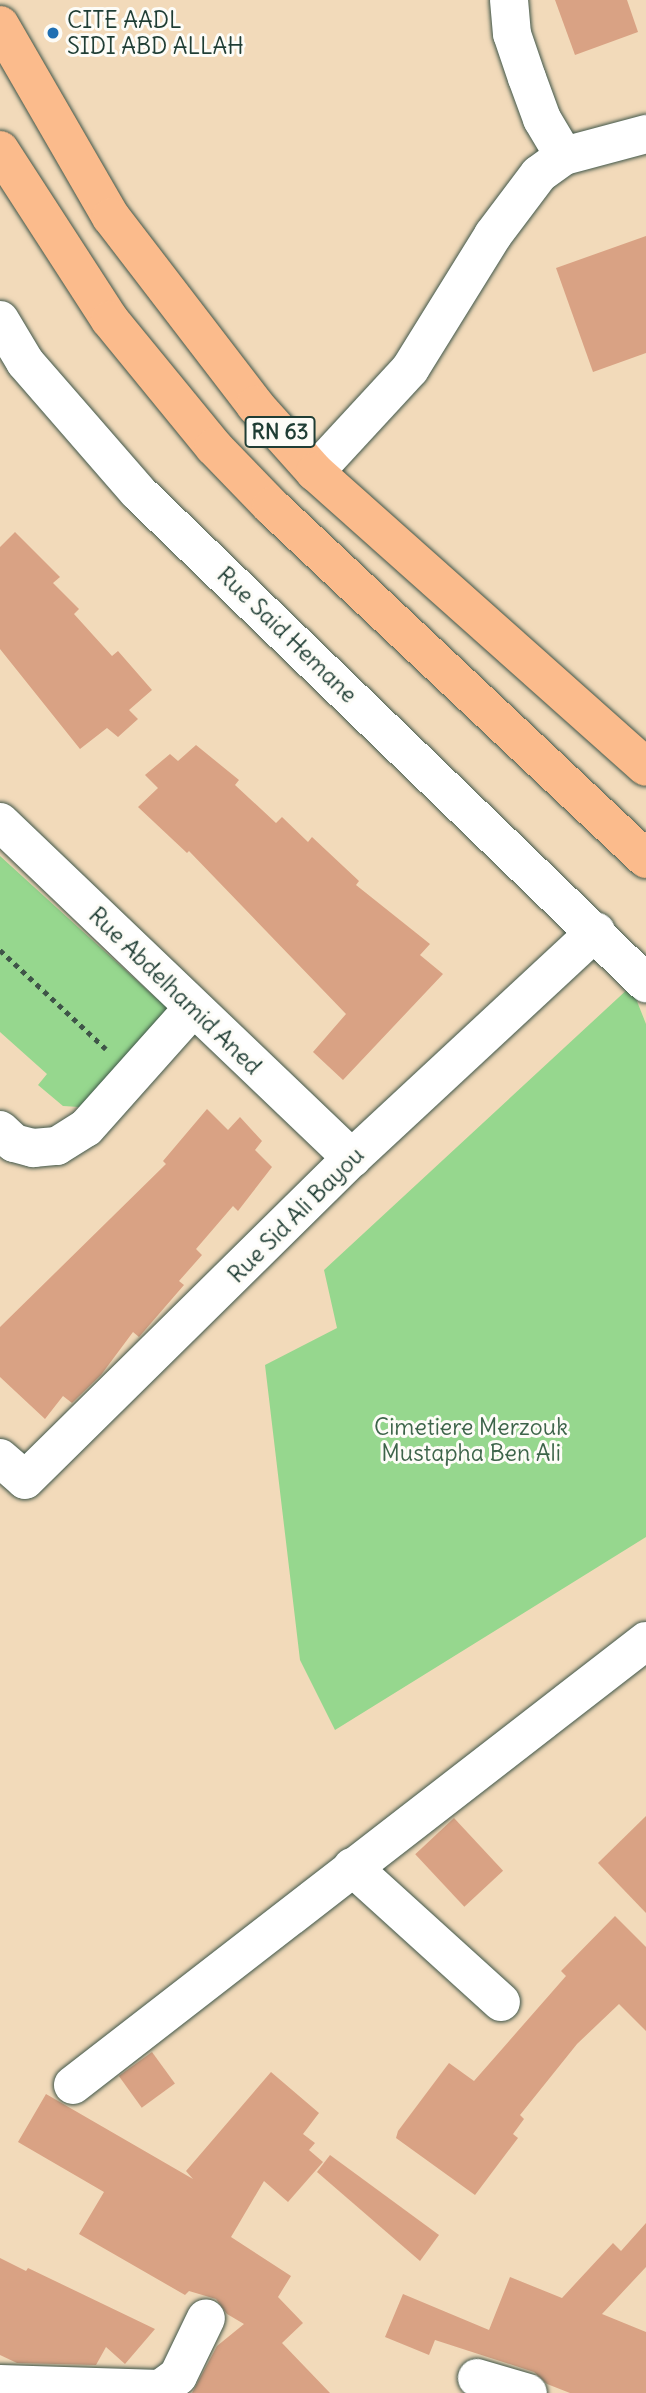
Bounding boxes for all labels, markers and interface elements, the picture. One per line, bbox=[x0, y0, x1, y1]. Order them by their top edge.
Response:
place label: CITE AADL SIDI ABD ALLAH bbox=[67, 6, 244, 60]
marker: CITE AADL SIDI ABD ALLAH bbox=[45, 25, 61, 41]
road number: RN 63 bbox=[243, 414, 317, 450]
street label: Rue Said Hemane bbox=[211, 561, 363, 709]
street label: Rue Abdelhamid Aned bbox=[83, 902, 267, 1080]
street label: Rue Sid Ali Bayou bbox=[222, 1141, 370, 1289]
park label: Cimetiere Merzouk Mustapha Ben Ali bbox=[374, 1413, 568, 1467]

